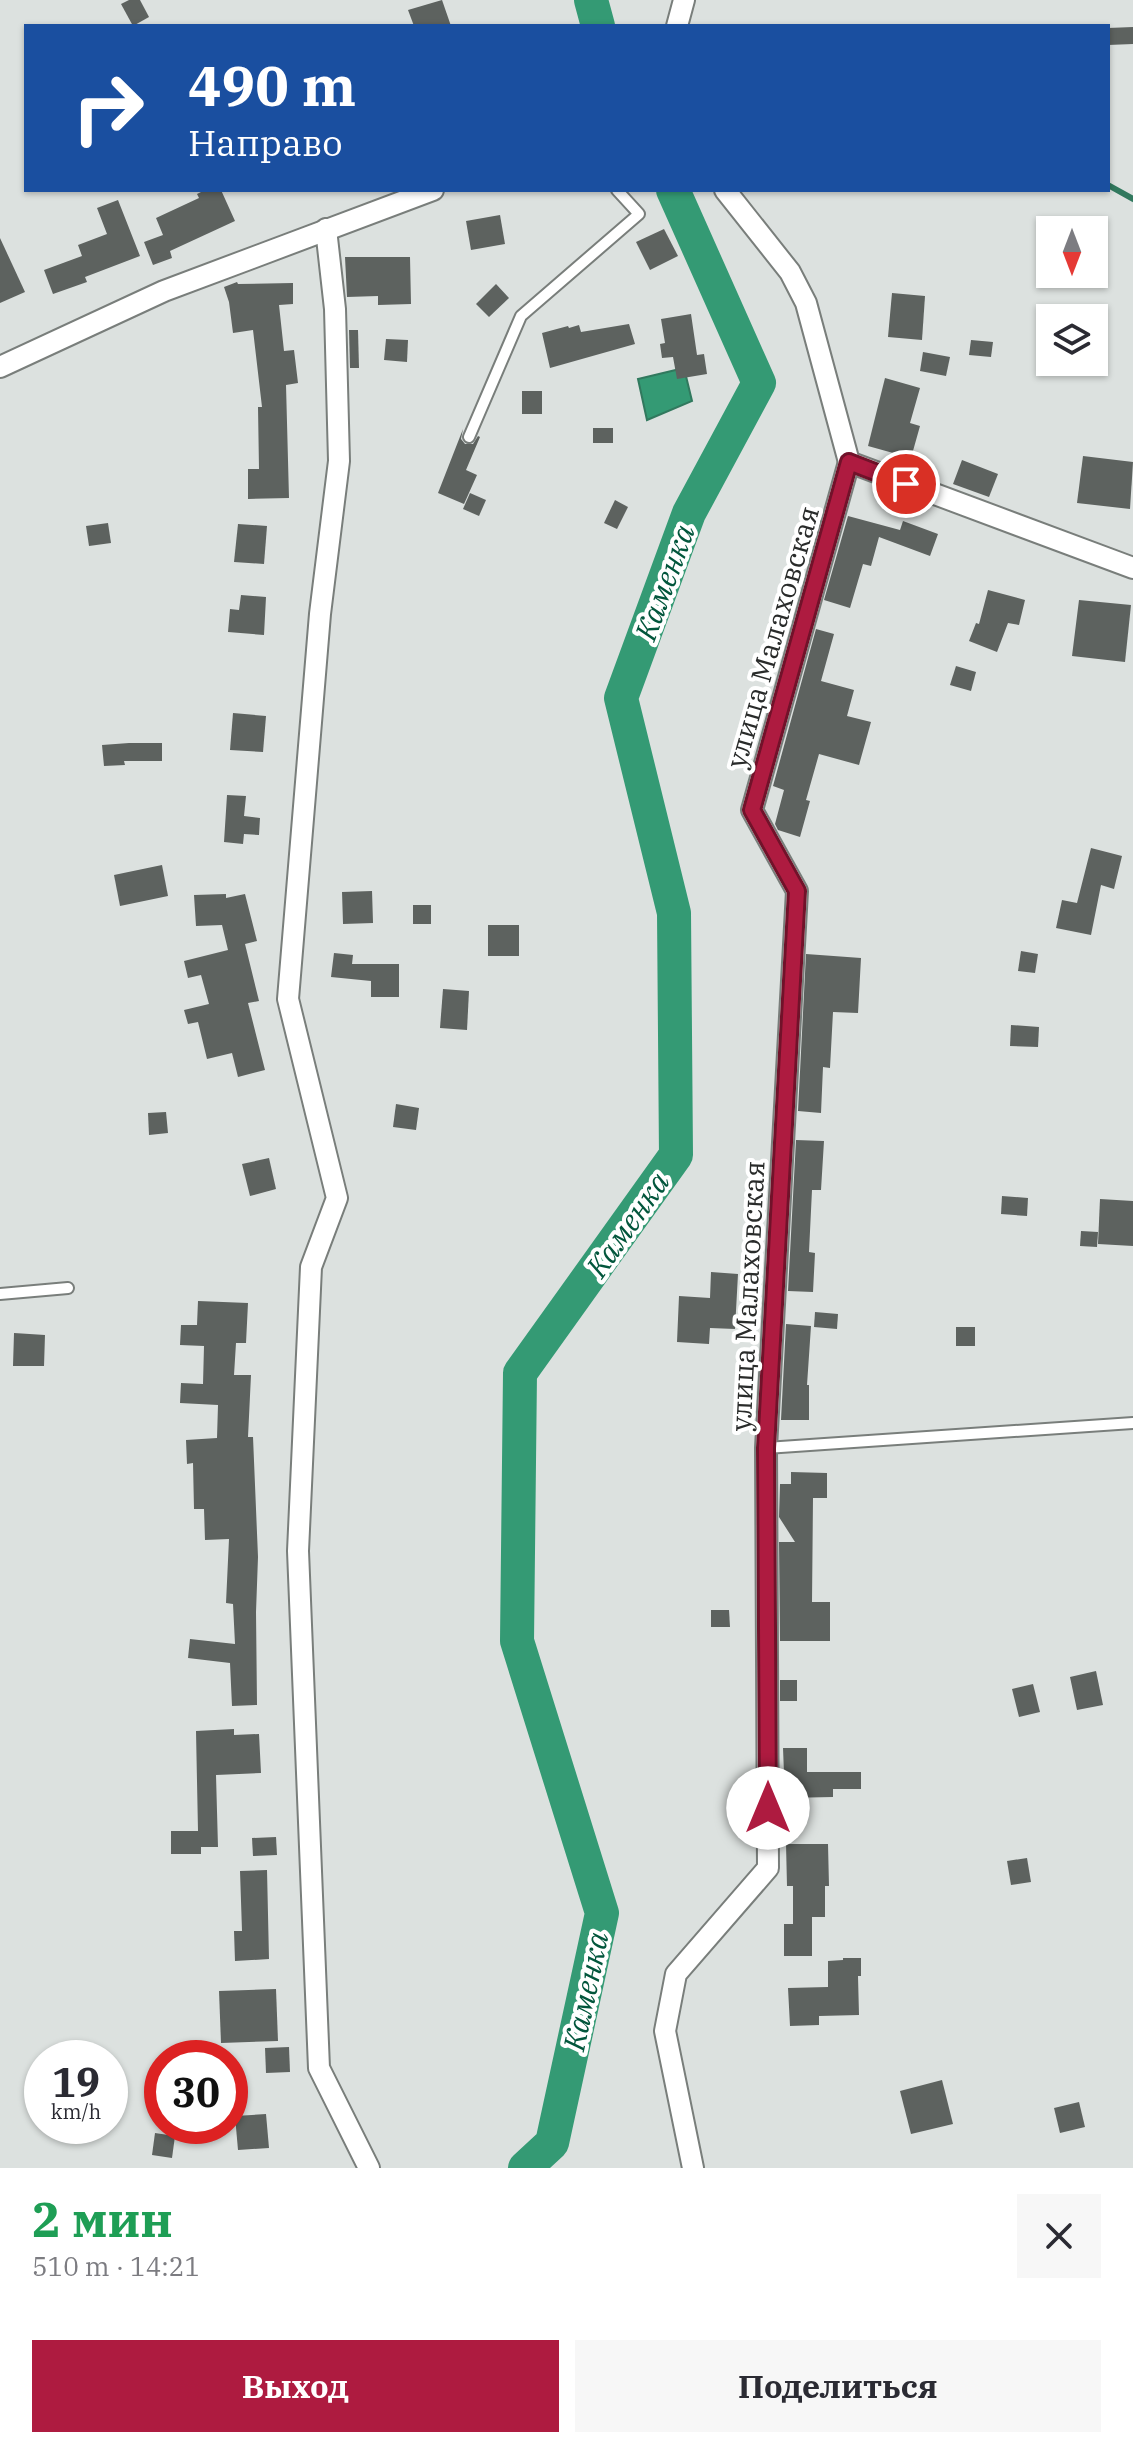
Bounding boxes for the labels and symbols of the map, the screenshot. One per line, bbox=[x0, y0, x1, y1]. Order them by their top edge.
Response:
north arrow bbox=[1036, 216, 1108, 288]
pin bbox=[872, 450, 940, 518]
street label: улица Малаховская bbox=[717, 502, 827, 772]
water label: Каменка bbox=[625, 518, 703, 646]
street label: улица Малаховская bbox=[721, 1160, 773, 1432]
water label: Каменка bbox=[576, 1163, 678, 1285]
position arrow bbox=[726, 1766, 810, 1850]
water label: Каменка bbox=[553, 1927, 617, 2055]
speed limit sign: 30 bbox=[144, 2040, 248, 2144]

